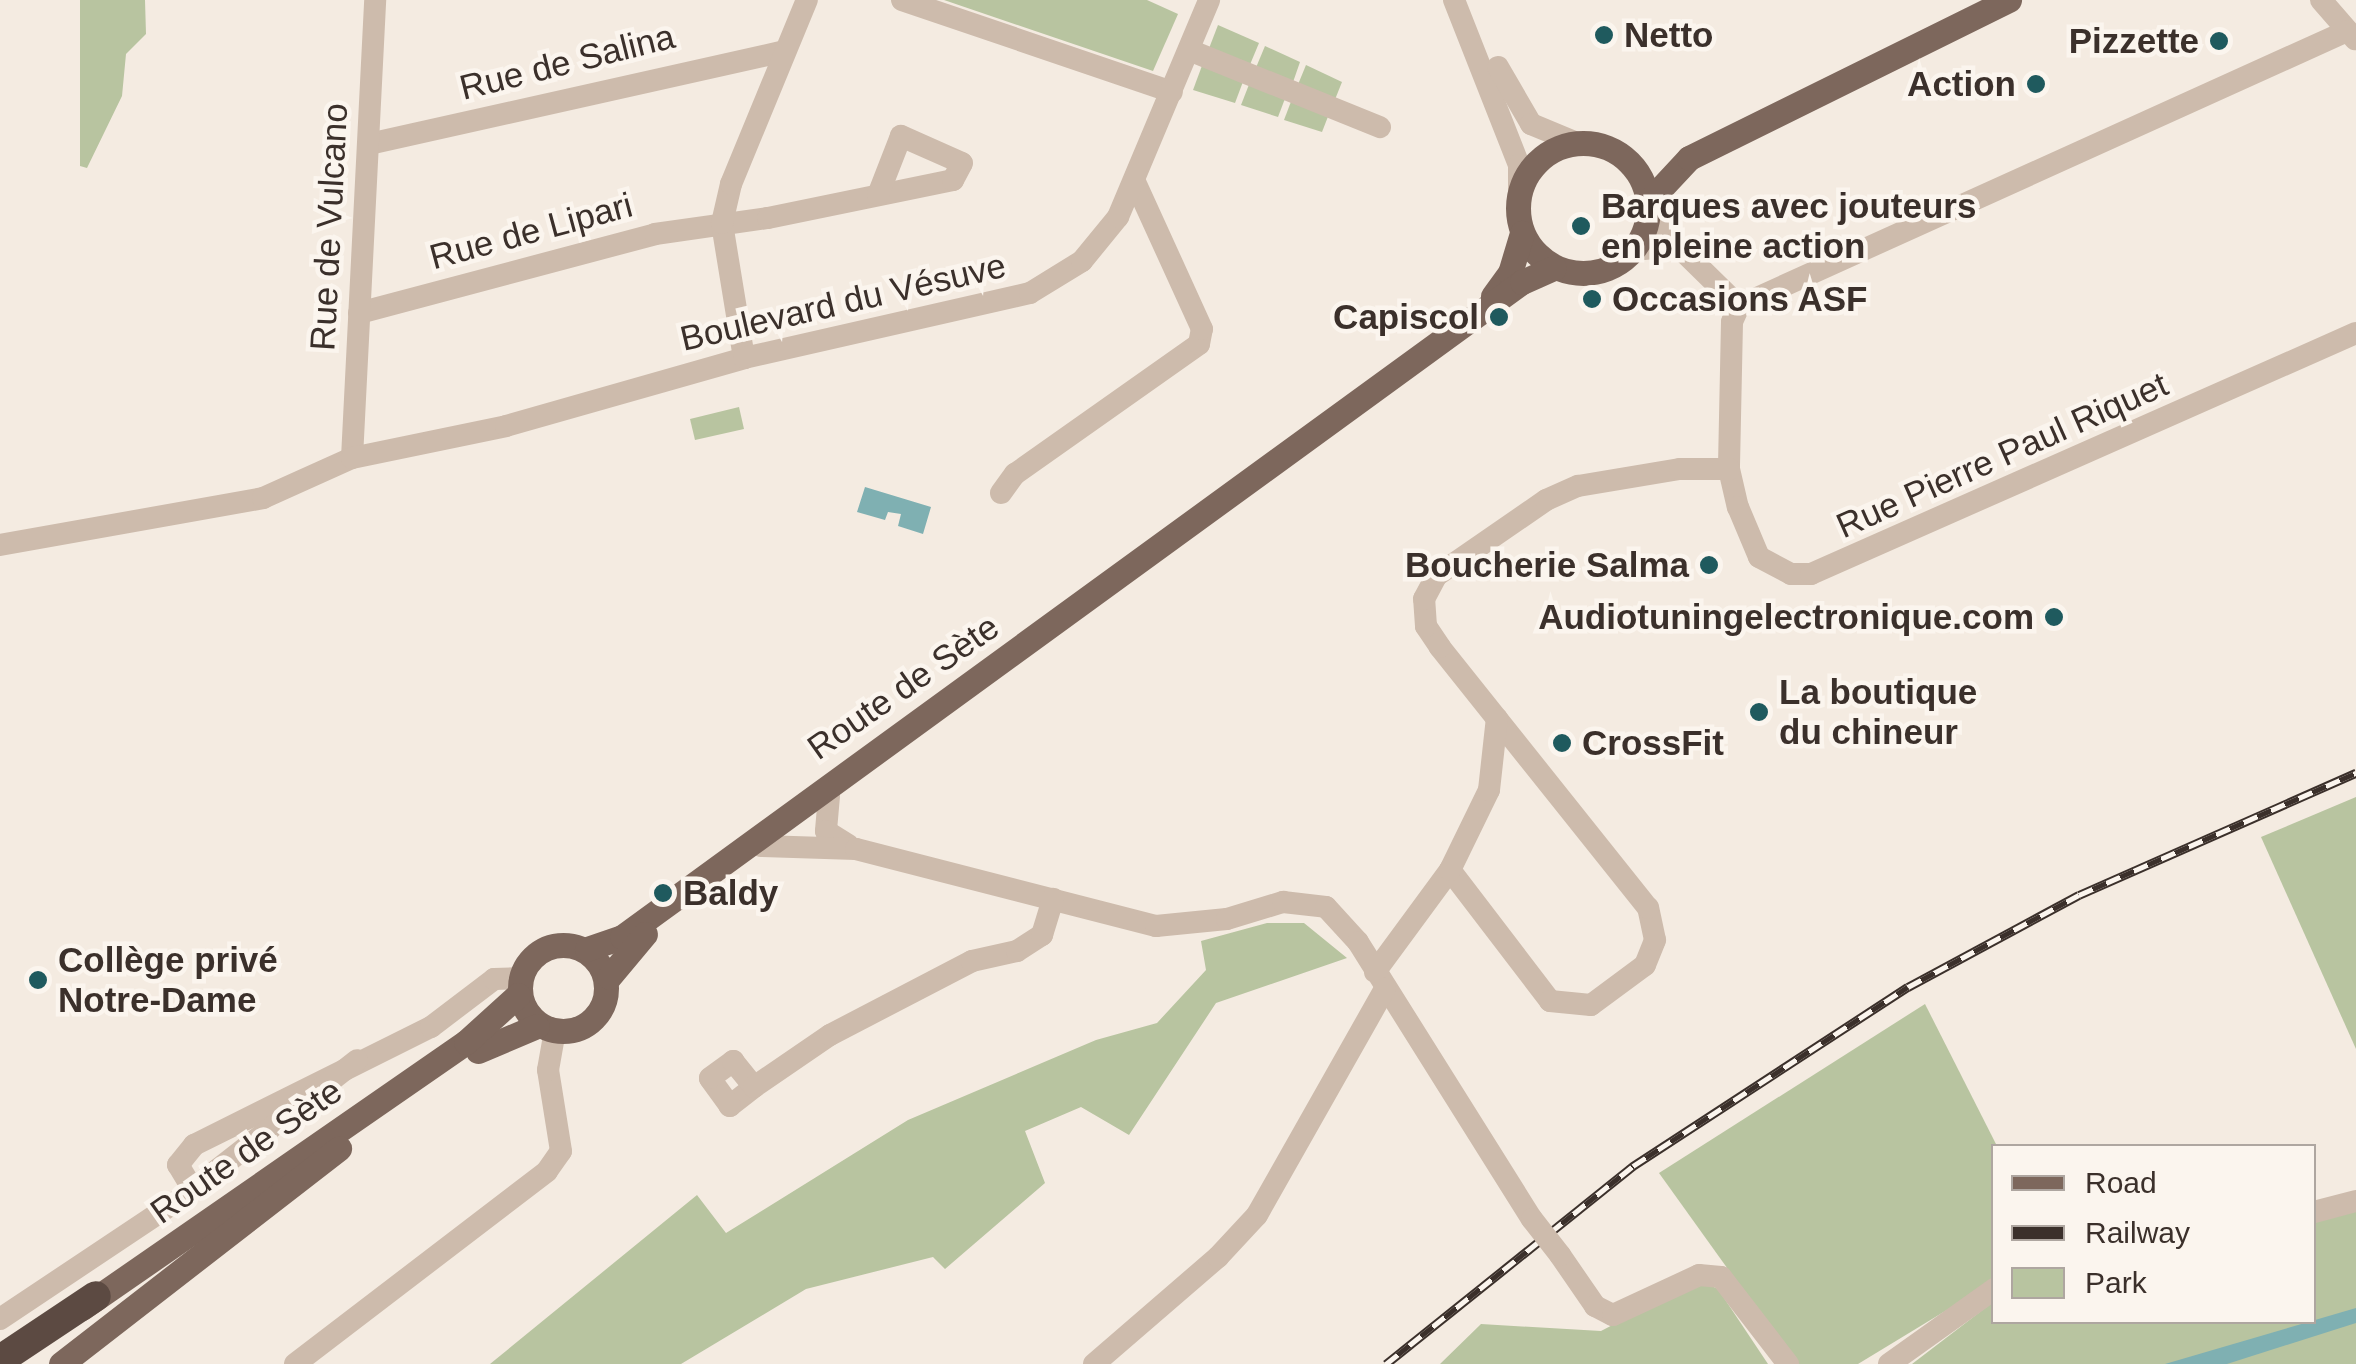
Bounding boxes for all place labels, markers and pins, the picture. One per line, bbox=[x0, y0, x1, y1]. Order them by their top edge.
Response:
place label: Netto bbox=[1624, 14, 1713, 56]
place label: Pizzette bbox=[2069, 20, 2199, 62]
marker: Netto bbox=[1593, 24, 1615, 46]
marker: Pizzette bbox=[2208, 30, 2230, 52]
place label: Action bbox=[1907, 63, 2016, 105]
marker: Action bbox=[2025, 73, 2047, 95]
place label: Barques avec jouteurs en pleine action bbox=[1601, 185, 1976, 267]
marker: Barques avec jouteurs en pleine action bbox=[1570, 215, 1592, 237]
place label: Occasions ASF bbox=[1612, 278, 1869, 320]
marker: Occasions ASF bbox=[1581, 288, 1603, 310]
place label: Capiscol bbox=[1333, 296, 1479, 338]
marker: Capiscol bbox=[1488, 306, 1510, 328]
place label: Boucherie Salma bbox=[1405, 544, 1689, 586]
marker: Boucherie Salma bbox=[1698, 554, 1720, 576]
place label: Audiotuningelectronique.com bbox=[1538, 596, 2034, 638]
marker: Audiotuningelectronique.com bbox=[2043, 606, 2065, 628]
place label: La boutique du chineur bbox=[1779, 671, 1977, 753]
marker: La boutique du chineur bbox=[1748, 701, 1770, 723]
place label: CrossFit bbox=[1582, 722, 1724, 764]
marker: CrossFit bbox=[1551, 732, 1573, 754]
place label: Baldy bbox=[683, 872, 778, 914]
marker: Baldy bbox=[652, 882, 674, 904]
place label: Collège privé Notre-Dame bbox=[58, 939, 278, 1021]
marker: Collège privé Notre-Dame bbox=[27, 969, 49, 991]

